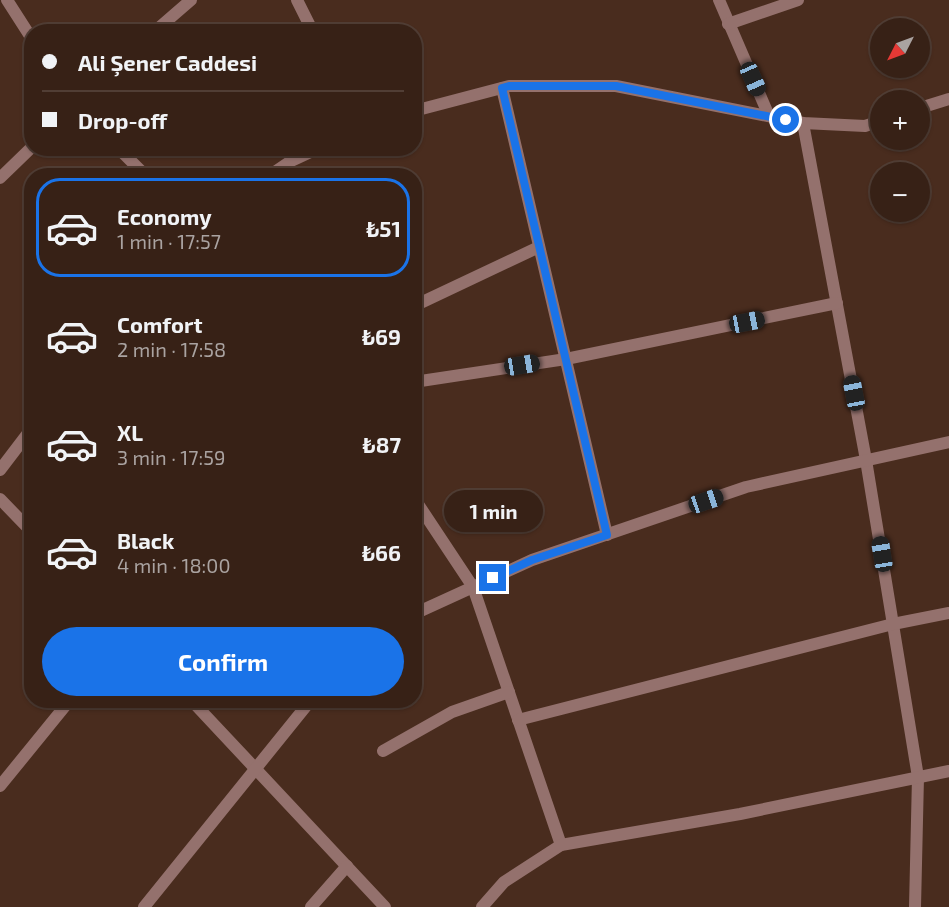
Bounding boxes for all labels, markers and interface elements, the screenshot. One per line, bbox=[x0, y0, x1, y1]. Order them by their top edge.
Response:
north arrow bbox=[870, 18, 930, 78]
map controls bbox=[870, 18, 930, 222]
text: Ali Şener Caddesi bbox=[78, 49, 257, 75]
car bbox=[737, 59, 769, 99]
button: + bbox=[870, 90, 930, 150]
route start bbox=[772, 106, 799, 133]
text: Drop-off bbox=[78, 107, 167, 133]
button: − bbox=[870, 162, 930, 222]
icon: car bbox=[45, 201, 99, 255]
text: Economy bbox=[117, 203, 212, 229]
text: ₺51 bbox=[366, 215, 401, 241]
text: 1 min · 17:57 bbox=[117, 229, 221, 253]
icon: car bbox=[45, 309, 99, 363]
car bbox=[728, 310, 766, 334]
text: Comfort bbox=[117, 311, 202, 337]
text: ₺69 bbox=[362, 323, 401, 349]
text: 2 min · 17:58 bbox=[117, 337, 226, 361]
car bbox=[503, 353, 541, 377]
car bbox=[842, 374, 866, 412]
icon: car bbox=[45, 417, 99, 471]
text: XL bbox=[117, 419, 143, 445]
text: ₺87 bbox=[363, 431, 401, 457]
text: 3 min · 17:59 bbox=[117, 445, 225, 469]
car bbox=[686, 487, 726, 515]
callout: 1 min bbox=[444, 491, 542, 533]
text: 1 min bbox=[469, 499, 518, 523]
icon: car bbox=[45, 525, 99, 579]
text: Black bbox=[117, 527, 174, 553]
car bbox=[870, 535, 894, 573]
text: ₺66 bbox=[362, 539, 401, 565]
text: 4 min · 18:00 bbox=[117, 553, 230, 577]
route end bbox=[479, 564, 506, 591]
button: Confirm bbox=[42, 627, 404, 696]

